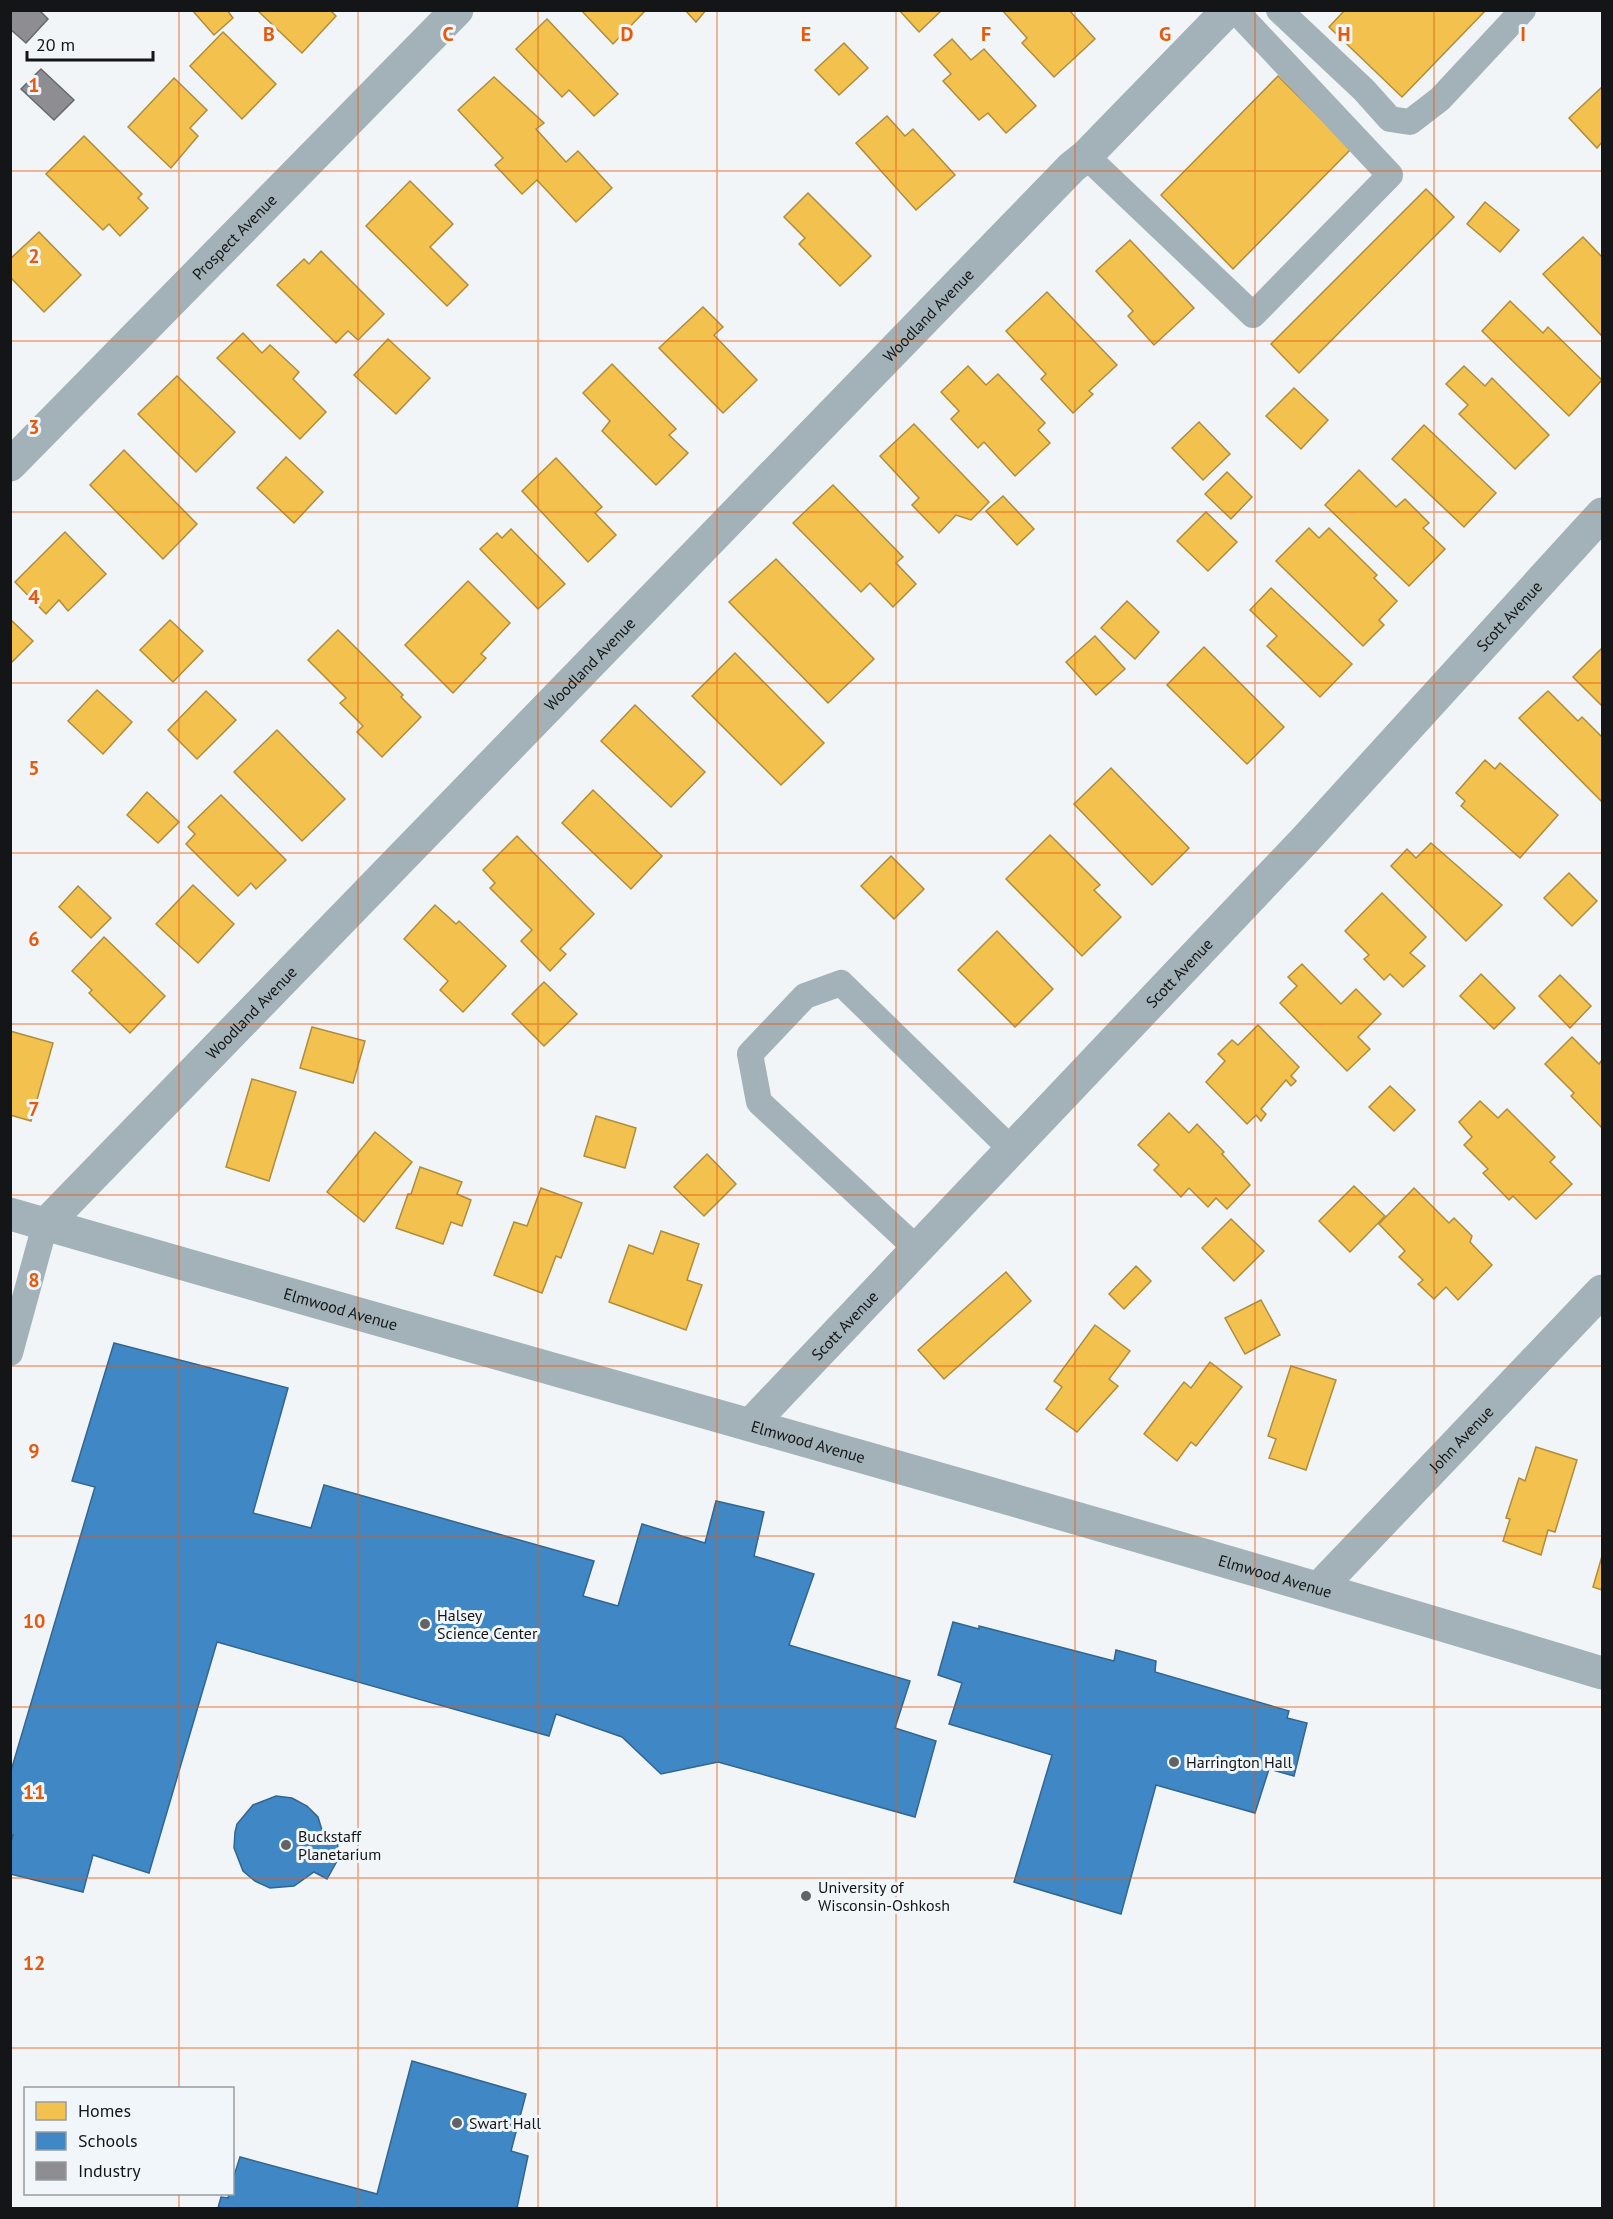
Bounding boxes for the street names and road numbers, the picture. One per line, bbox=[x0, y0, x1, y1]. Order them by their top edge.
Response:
street label: Prospect Avenue bbox=[188, 190, 281, 284]
street label: Woodland Avenue bbox=[878, 264, 978, 366]
street label: Scott Avenue bbox=[1472, 577, 1546, 655]
street label: Woodland Avenue bbox=[540, 613, 639, 715]
street label: Scott Avenue bbox=[1141, 934, 1217, 1012]
street label: Woodland Avenue bbox=[201, 962, 301, 1063]
street label: Elmwood Avenue bbox=[281, 1283, 400, 1335]
street label: Scott Avenue bbox=[807, 1286, 882, 1364]
street label: John Avenue bbox=[1424, 1401, 1498, 1477]
street label: Elmwood Avenue bbox=[749, 1416, 867, 1467]
street label: Elmwood Avenue bbox=[1216, 1550, 1334, 1602]

